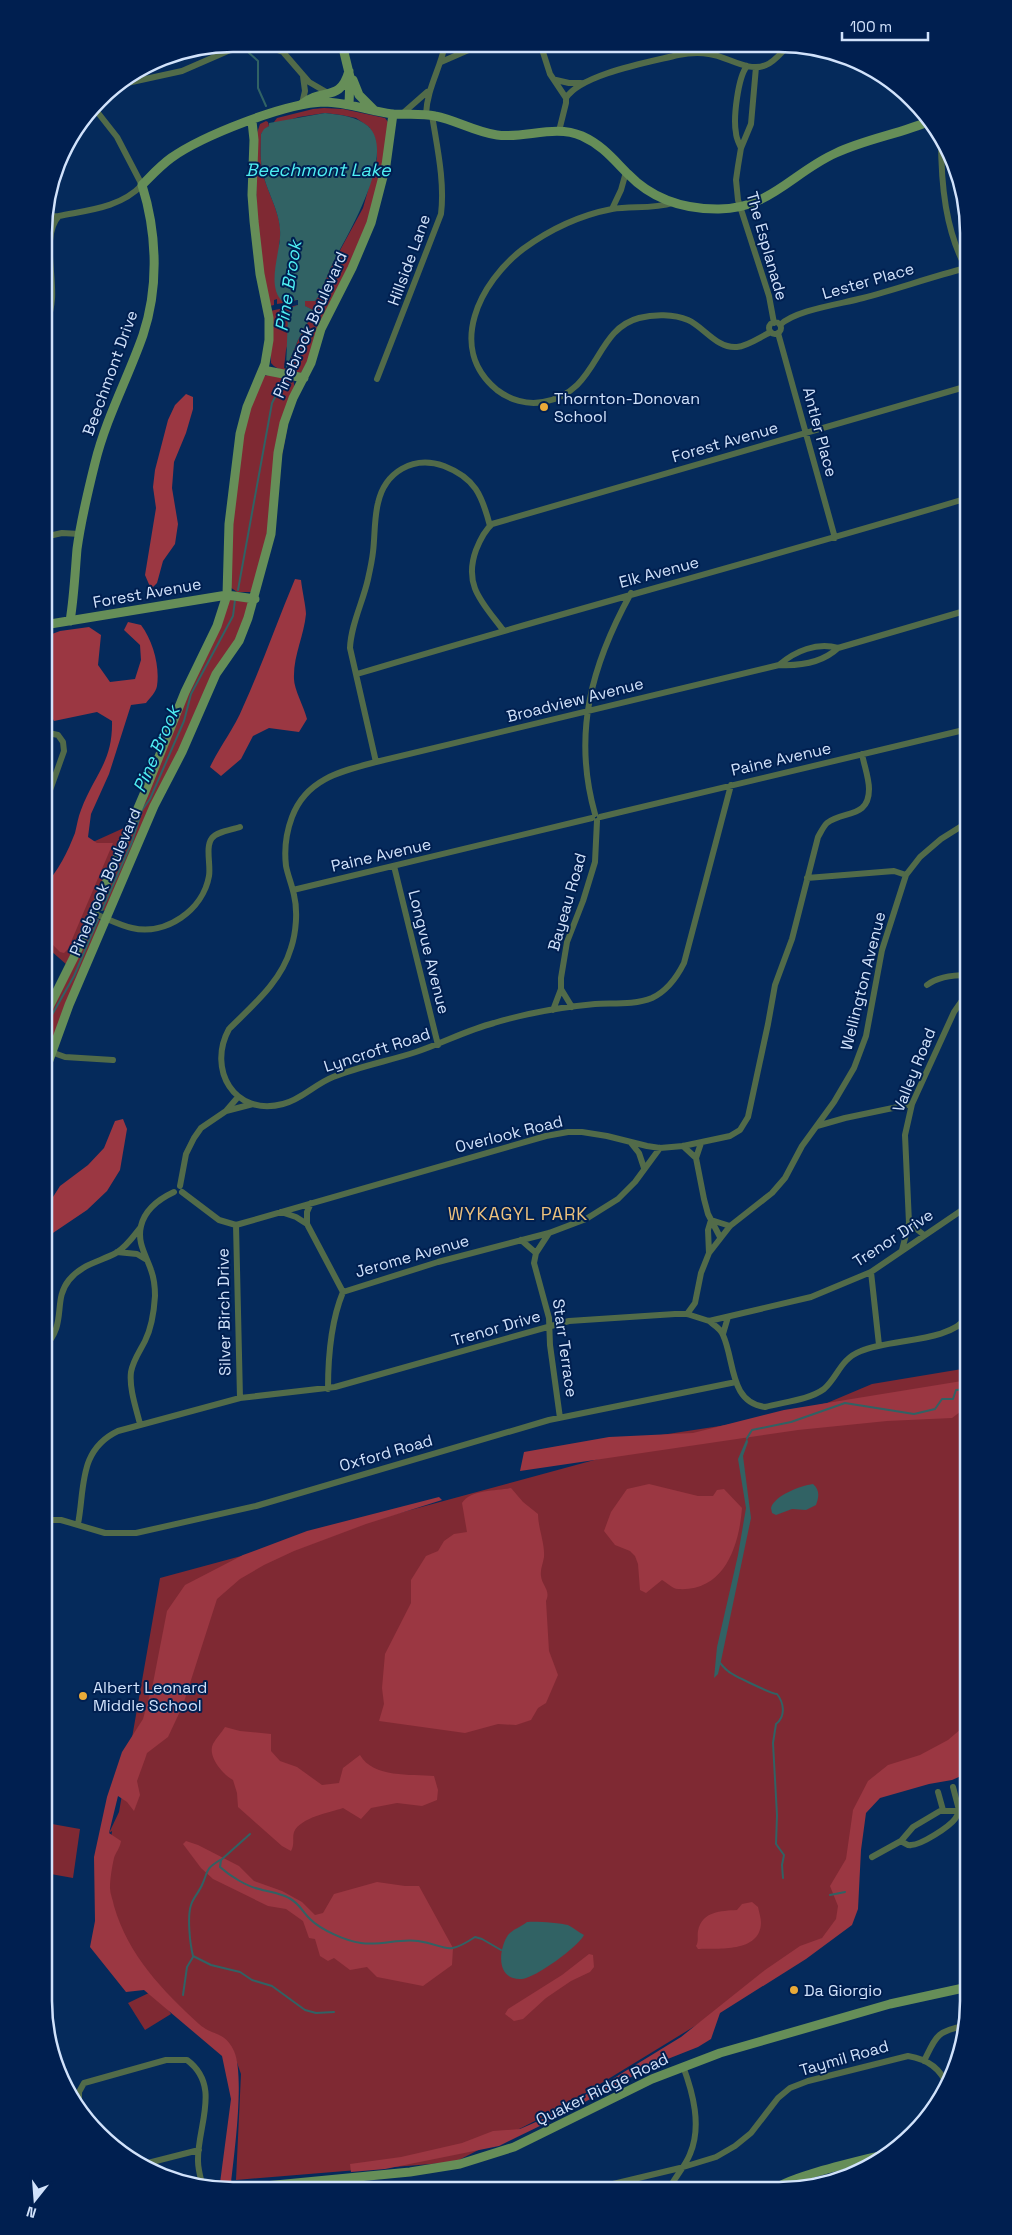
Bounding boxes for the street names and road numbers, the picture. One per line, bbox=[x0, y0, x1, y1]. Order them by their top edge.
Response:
street label: The Esplanade bbox=[741, 189, 793, 303]
street label: Hillside Lane bbox=[383, 211, 435, 309]
street label: Pinebrook Boulevard bbox=[268, 248, 352, 402]
street label: Lester Place bbox=[820, 258, 916, 304]
street label: Beechmont Drive bbox=[78, 307, 142, 439]
street label: Antler Place bbox=[798, 385, 842, 479]
street label: Forest Avenue bbox=[669, 417, 781, 467]
street label: Elk Avenue bbox=[617, 551, 701, 593]
street label: Forest Avenue bbox=[91, 573, 203, 613]
street label: Broadview Avenue bbox=[504, 673, 646, 727]
street label: Paine Avenue bbox=[729, 737, 833, 781]
street label: Pinebrook Boulevard bbox=[64, 805, 146, 959]
street label: Paine Avenue bbox=[329, 833, 433, 877]
street label: Bayeau Road bbox=[543, 851, 591, 953]
street label: Longvue Avenue bbox=[403, 888, 455, 1016]
street label: Wellington Avenue bbox=[836, 909, 890, 1053]
street label: Lyncroft Road bbox=[321, 1023, 433, 1077]
street label: Valley Road bbox=[888, 1025, 940, 1115]
street label: Overlook Road bbox=[453, 1110, 565, 1158]
street label: Trenor Drive bbox=[849, 1204, 937, 1272]
street label: Jerome Avenue bbox=[352, 1230, 472, 1282]
street label: Silver Birch Drive bbox=[212, 1248, 236, 1376]
street label: Starr Terrace bbox=[548, 1297, 582, 1399]
street label: Trenor Drive bbox=[449, 1305, 543, 1351]
street label: Oxford Road bbox=[337, 1430, 435, 1476]
street label: Taymil Road bbox=[797, 2035, 891, 2081]
street label: Quaker Ridge Road bbox=[532, 2048, 672, 2130]

